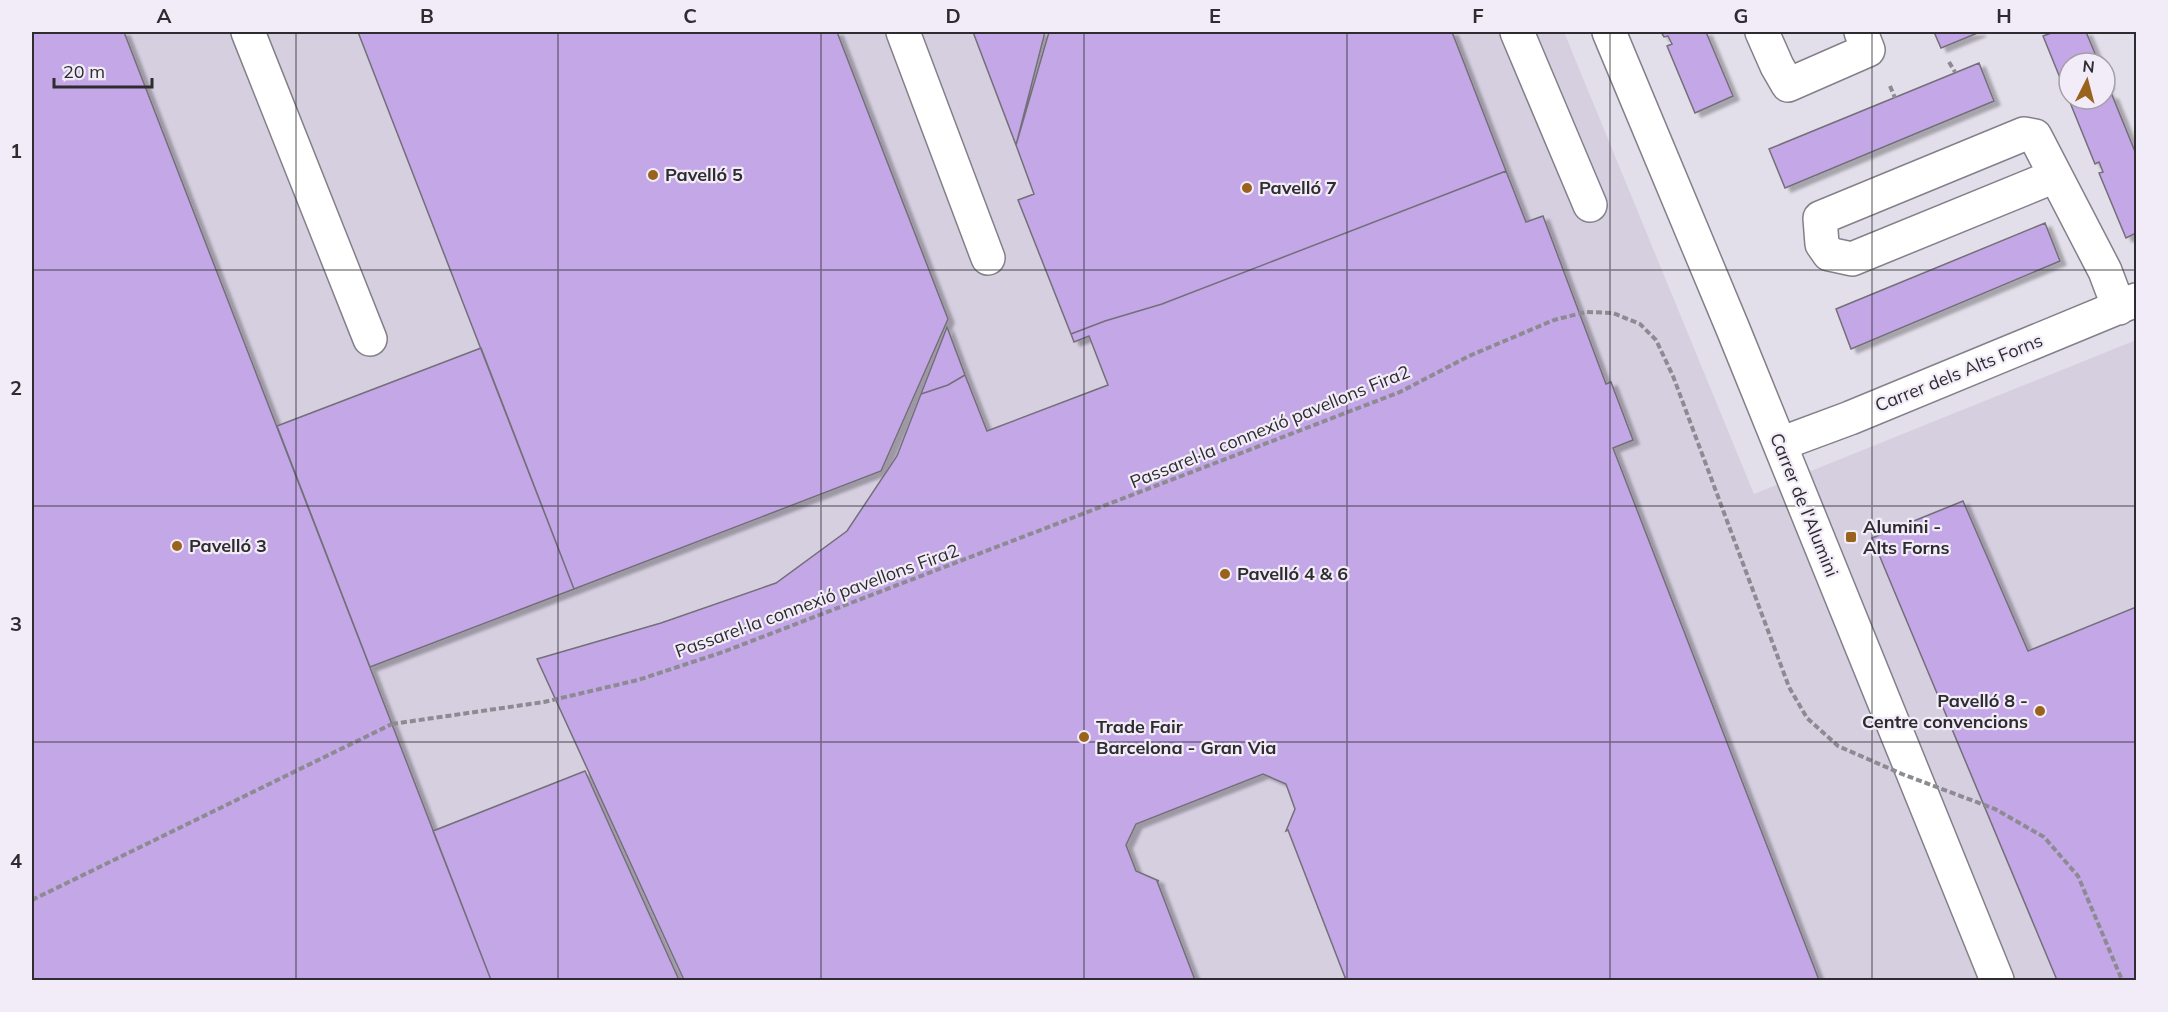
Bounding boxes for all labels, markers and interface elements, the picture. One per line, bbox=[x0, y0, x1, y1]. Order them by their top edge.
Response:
text: A bbox=[157, 3, 172, 28]
text: B bbox=[420, 3, 434, 28]
text: C bbox=[683, 3, 697, 28]
text: D bbox=[945, 3, 961, 28]
text: E bbox=[1209, 3, 1221, 28]
text: F bbox=[1472, 3, 1484, 28]
text: G bbox=[1734, 3, 1748, 28]
text: H bbox=[1996, 3, 2012, 28]
scale bar bbox=[54, 51, 152, 89]
north arrow bbox=[2057, 51, 2117, 111]
text: N bbox=[2082, 56, 2096, 77]
text: 20 m bbox=[63, 60, 105, 83]
text: 1 bbox=[10, 138, 22, 163]
place label: Pavelló 5 bbox=[665, 163, 743, 186]
marker: Pavelló 5 bbox=[646, 168, 660, 182]
place label: Pavelló 7 bbox=[1259, 176, 1337, 199]
marker: Pavelló 7 bbox=[1240, 181, 1254, 195]
street label: Carrer dels Alts Forns bbox=[1872, 328, 2046, 417]
street label: Passarel·la connexió pavellons Fira2 bbox=[1126, 360, 1413, 493]
text: 2 bbox=[10, 375, 22, 400]
street label: Carrer de l'Alumini bbox=[1765, 429, 1844, 580]
place label: Alumini - Alts Forns bbox=[1863, 515, 1950, 559]
marker: Alumini - Alts Forns bbox=[1844, 530, 1858, 544]
place label: Pavelló 3 bbox=[189, 534, 267, 557]
street label: Passarel·la connexió pavellons Fira2 bbox=[672, 538, 962, 663]
marker: Pavelló 3 bbox=[170, 539, 184, 553]
place label: Pavelló 4 & 6 bbox=[1237, 562, 1348, 585]
marker: Pavelló 4 & 6 bbox=[1218, 567, 1232, 581]
text: 3 bbox=[10, 611, 22, 636]
place label: Pavelló 8 - Centre convencions bbox=[1862, 689, 2028, 733]
marker: Pavelló 8 - Centre convencions bbox=[2033, 704, 2047, 718]
place label: Trade Fair Barcelona - Gran Via bbox=[1096, 715, 1276, 759]
marker: Trade Fair Barcelona - Gran Via bbox=[1077, 730, 1091, 744]
text: 4 bbox=[10, 848, 22, 873]

